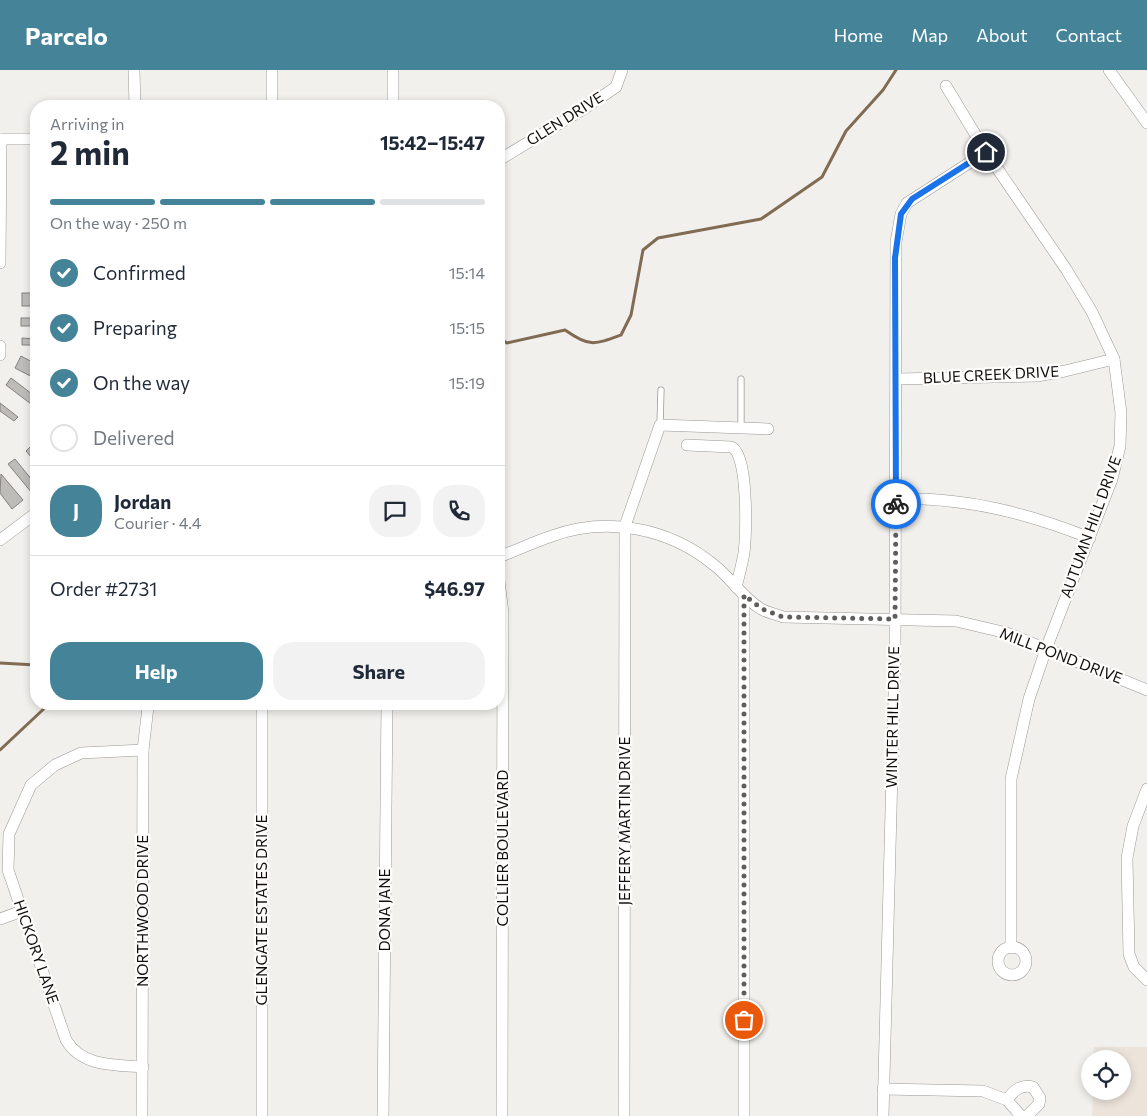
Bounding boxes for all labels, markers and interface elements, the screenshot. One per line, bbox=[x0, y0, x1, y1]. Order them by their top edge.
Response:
text: Parcelo bbox=[25, 21, 108, 50]
text: Home bbox=[834, 24, 883, 46]
text: Map bbox=[911, 24, 948, 46]
text: About bbox=[976, 24, 1028, 46]
text: Contact bbox=[1056, 24, 1122, 46]
street label: GLEN DRIVE bbox=[523, 87, 606, 149]
text: Arriving in bbox=[50, 114, 124, 133]
text: 15:42–15:47 bbox=[380, 131, 485, 154]
pin bbox=[965, 131, 1007, 173]
text: 2 min bbox=[50, 132, 130, 172]
icon: home bbox=[972, 138, 1000, 166]
text: On the way · 250 m bbox=[50, 213, 187, 232]
icon: check bbox=[50, 259, 78, 287]
text: Confirmed bbox=[93, 261, 186, 284]
text: 15:14 bbox=[449, 263, 485, 282]
icon: check bbox=[50, 314, 78, 342]
text: Preparing bbox=[93, 316, 177, 339]
text: 15:15 bbox=[449, 318, 485, 337]
street label: BLUE CREEK DRIVE bbox=[922, 361, 1060, 387]
icon: check bbox=[50, 369, 78, 397]
text: On the way bbox=[93, 371, 190, 394]
text: 15:19 bbox=[449, 373, 485, 392]
text: Delivered bbox=[93, 426, 174, 449]
street label: AUTUMN HILL DRIVE bbox=[1056, 453, 1124, 600]
courier bbox=[871, 479, 921, 529]
button: chat bbox=[369, 485, 421, 537]
button: phone bbox=[433, 485, 485, 537]
text: Jordan bbox=[114, 490, 171, 513]
icon: bike bbox=[882, 490, 910, 518]
text: J bbox=[73, 499, 79, 522]
text: Courier · 4.4 bbox=[114, 513, 201, 532]
text: Order #2731 bbox=[50, 577, 157, 600]
text: $46.97 bbox=[424, 577, 485, 600]
street label: MILL POND DRIVE bbox=[997, 623, 1125, 687]
button: Help bbox=[50, 642, 263, 700]
button: Share bbox=[273, 642, 485, 700]
street label: WINTER HILL DRIVE bbox=[882, 646, 902, 788]
street label: JEFFERY MARTIN DRIVE bbox=[615, 737, 633, 905]
street label: COLLIER BOULEVARD bbox=[493, 770, 511, 926]
street label: GLENGATE ESTATES DRIVE bbox=[252, 815, 270, 1005]
street label: NORTHWOOD DRIVE bbox=[133, 835, 151, 987]
street label: DONA JANE bbox=[375, 869, 393, 951]
street label: HICKORY LANE bbox=[11, 897, 63, 1006]
pin bbox=[723, 999, 765, 1041]
icon: bag bbox=[730, 1006, 758, 1034]
map controls bbox=[1081, 1050, 1131, 1100]
button: locate bbox=[1081, 1050, 1131, 1100]

